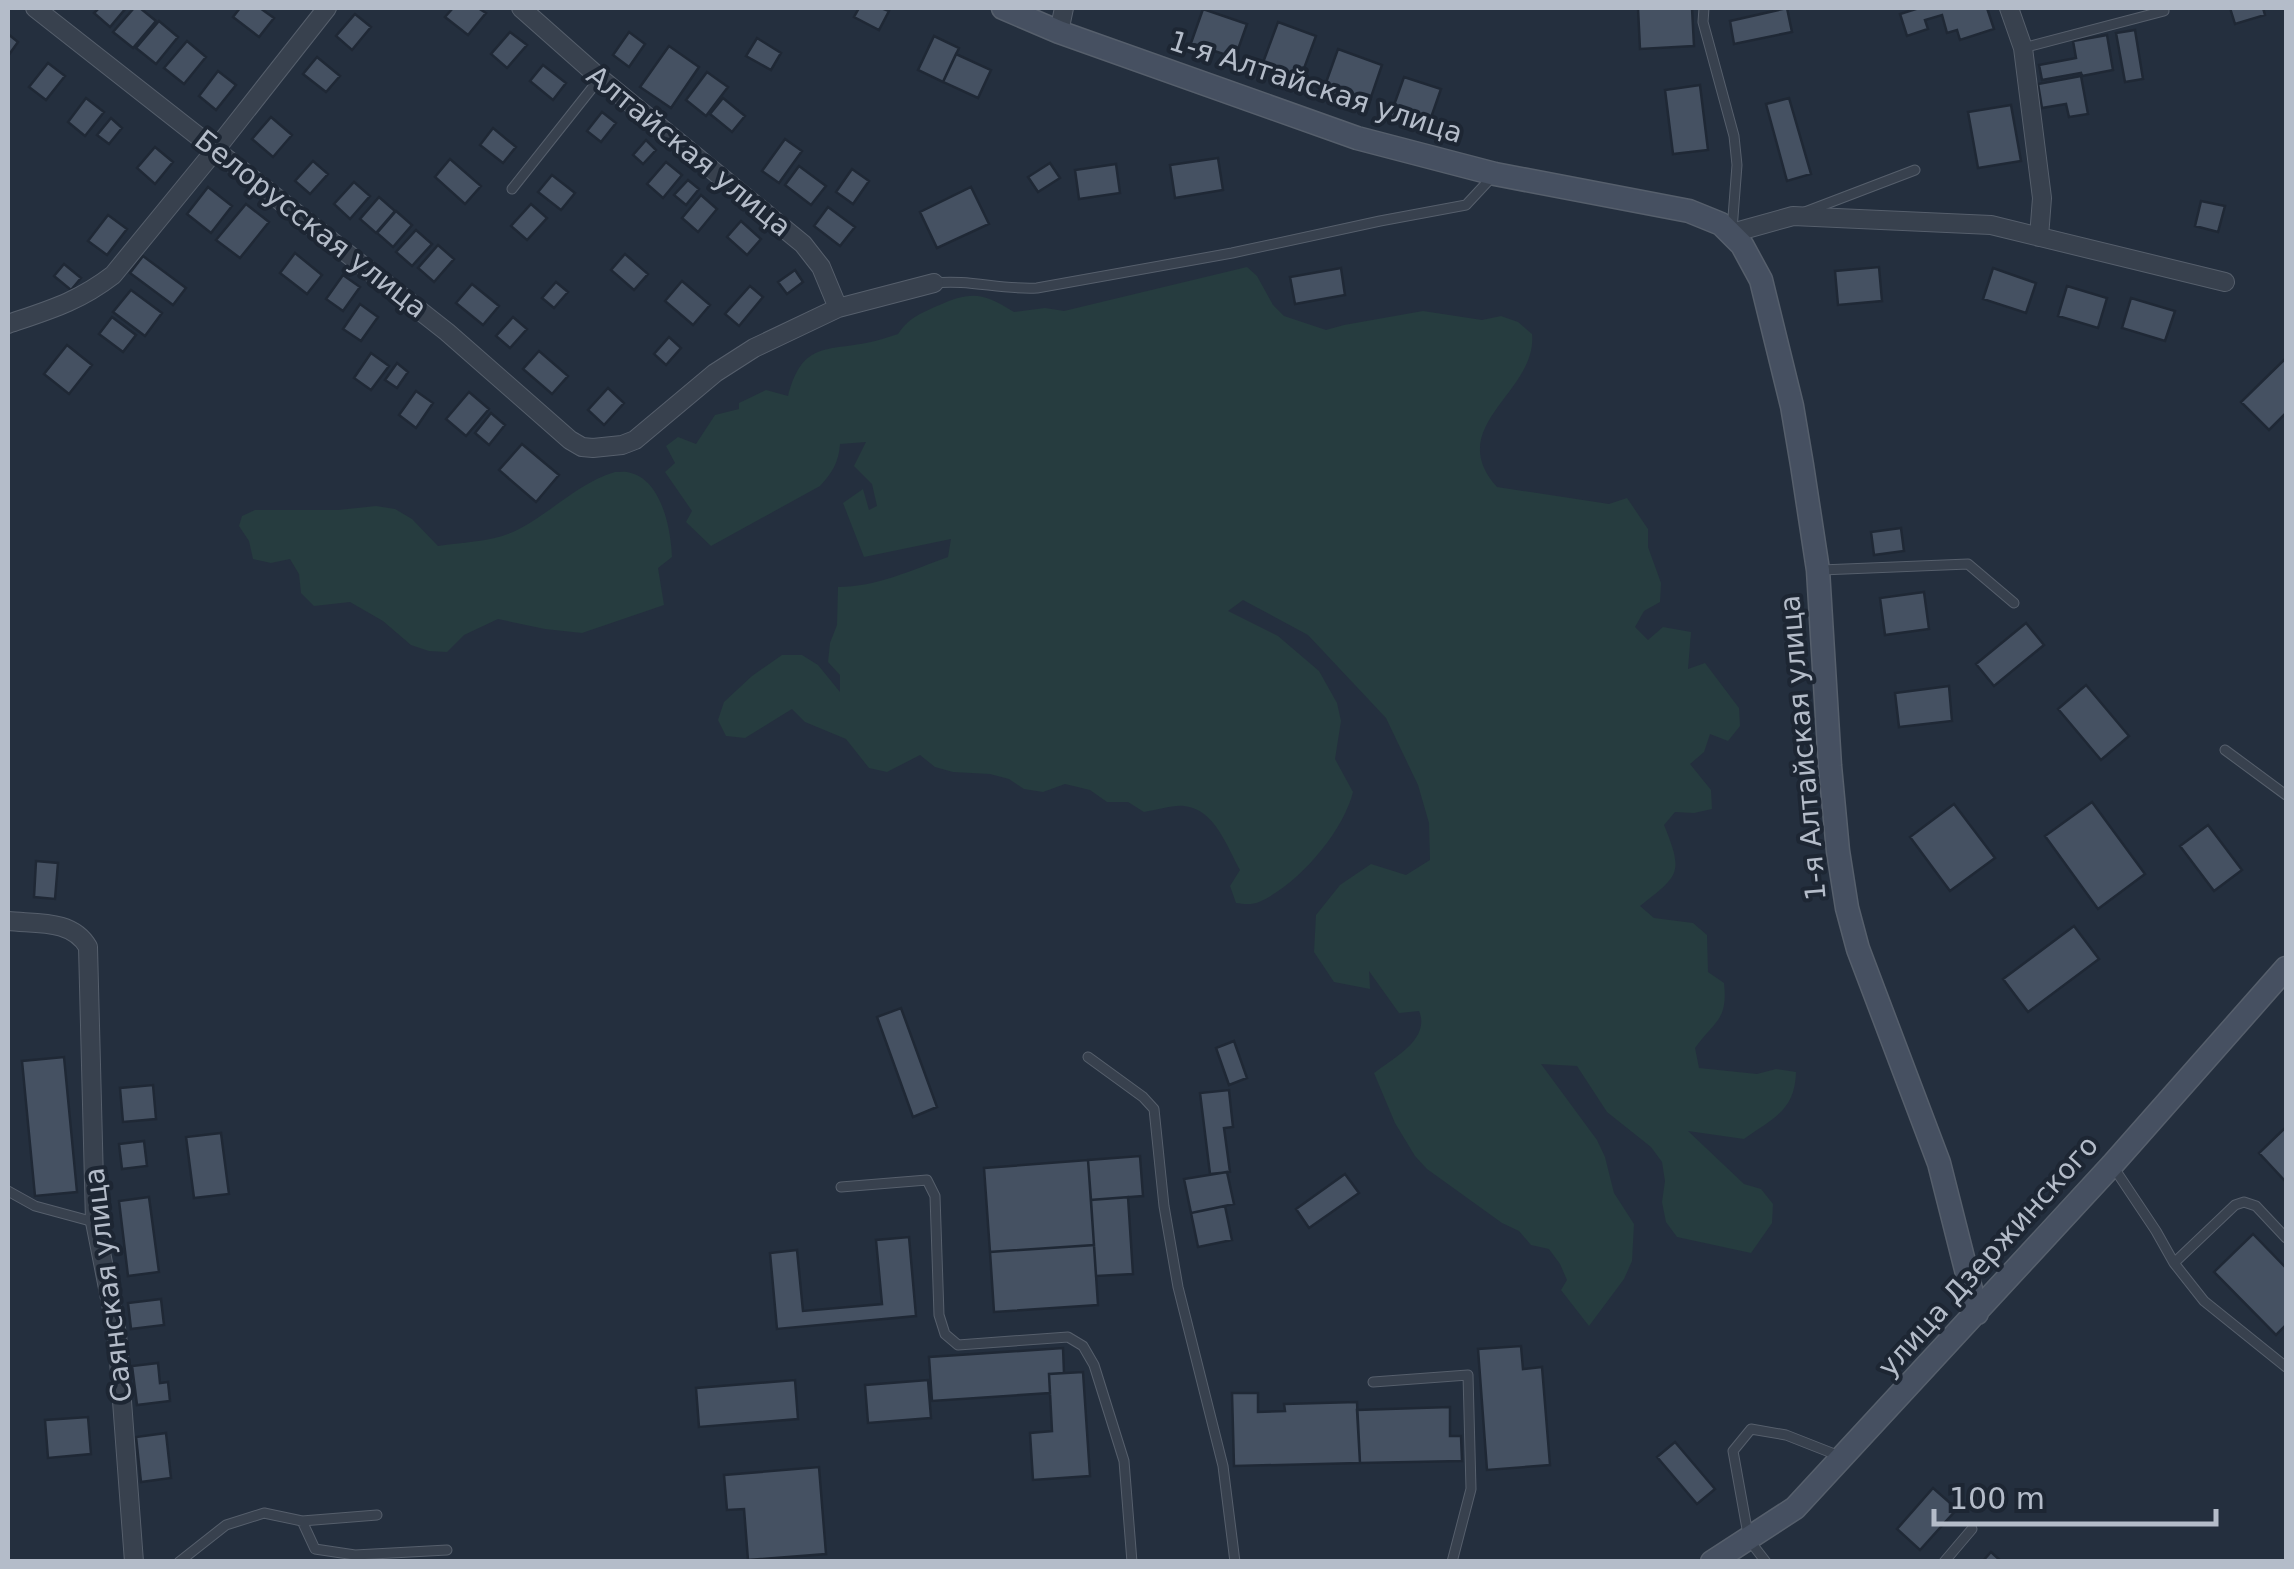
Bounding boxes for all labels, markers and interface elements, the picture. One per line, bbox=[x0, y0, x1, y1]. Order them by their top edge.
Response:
street label: 1-я Алтайская улица bbox=[1165, 24, 1467, 150]
street label: Алтайская улица bbox=[580, 59, 798, 243]
street label: Белорусская улица bbox=[188, 123, 434, 325]
street label: 1-я Алтайская улица bbox=[1773, 594, 1833, 902]
street label: улица Дзержинского bbox=[1871, 1129, 2105, 1383]
street label: Саянская улица bbox=[77, 1166, 139, 1404]
scale bar bbox=[1934, 1464, 2216, 1526]
text: 100 m bbox=[1949, 1481, 2045, 1516]

